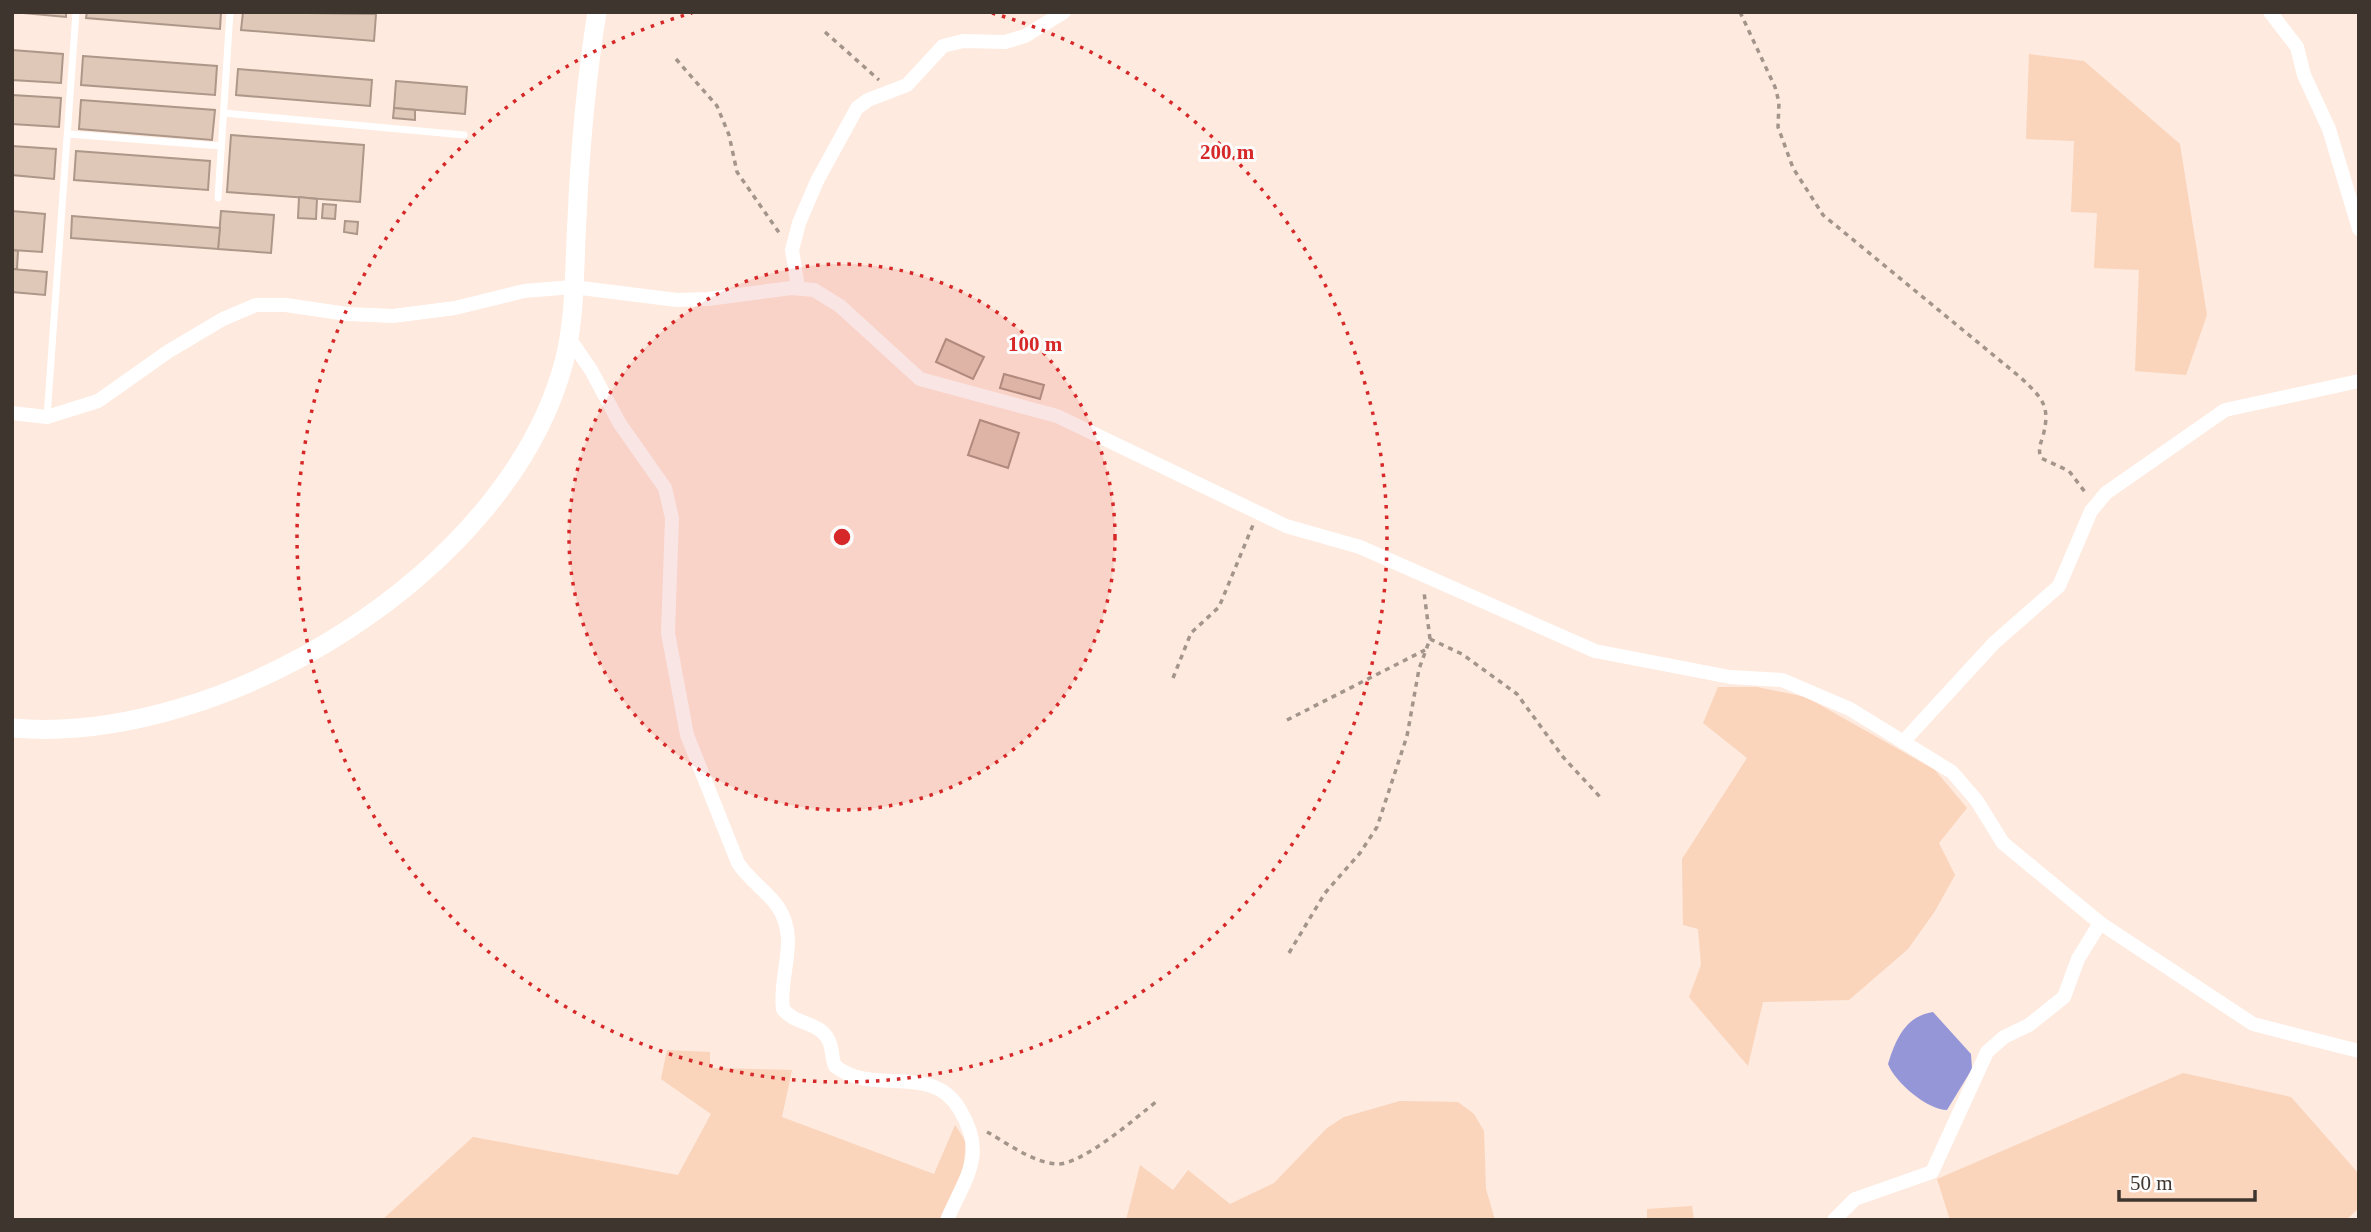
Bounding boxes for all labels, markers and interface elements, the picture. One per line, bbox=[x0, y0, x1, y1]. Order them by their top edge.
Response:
text: 200 m bbox=[1200, 140, 1255, 164]
text: 100 m bbox=[1008, 332, 1063, 356]
centre of rings bbox=[830, 525, 854, 549]
scale bar bbox=[2119, 1158, 2256, 1202]
text: 50 m bbox=[2130, 1171, 2173, 1195]

